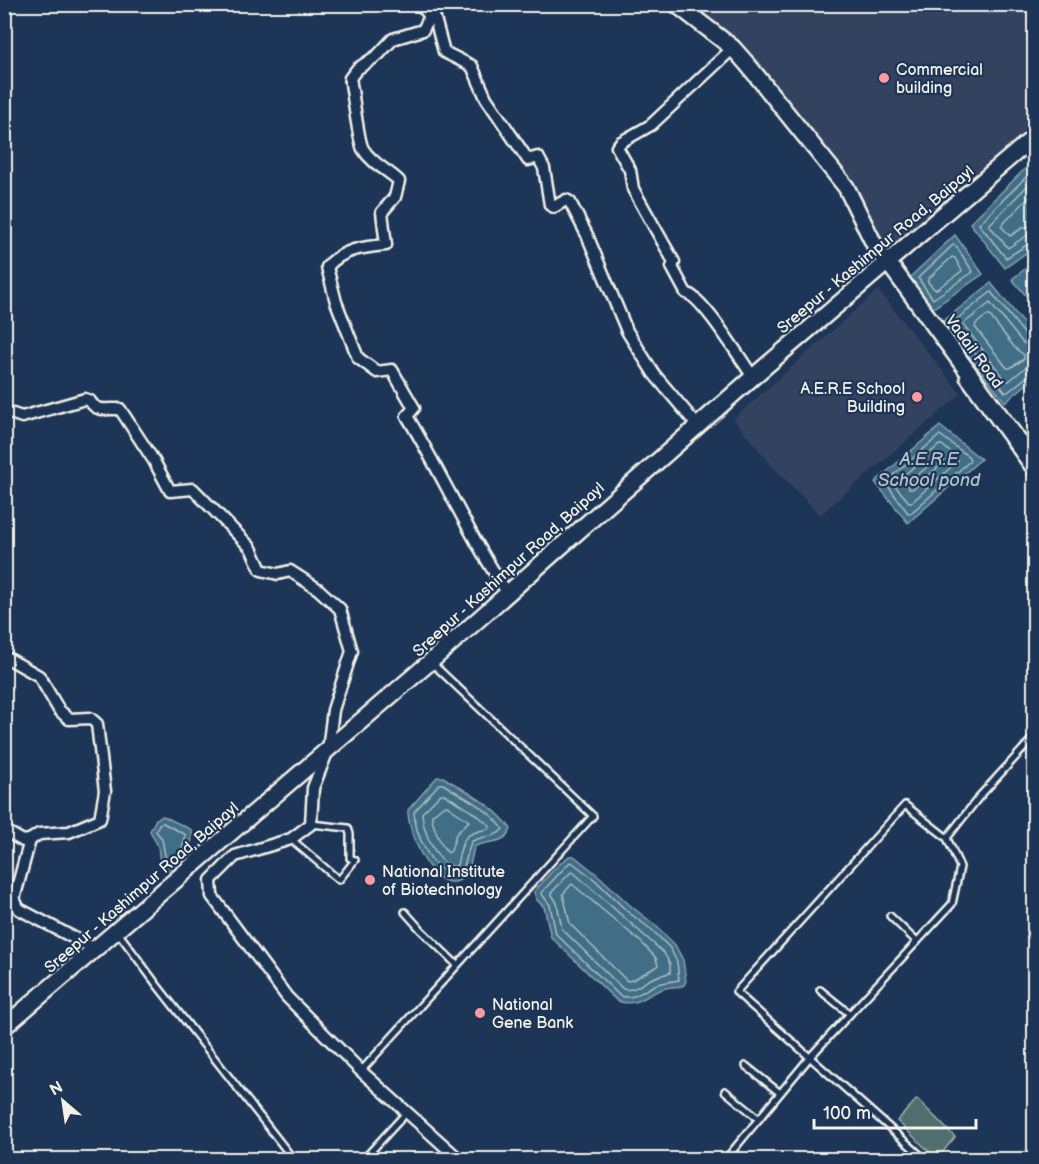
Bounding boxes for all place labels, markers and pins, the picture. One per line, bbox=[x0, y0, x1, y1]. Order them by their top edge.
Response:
place label: Commercial building bbox=[896, 61, 983, 98]
marker: Commercial building bbox=[877, 71, 891, 85]
place label: A.E.R.E School Building bbox=[801, 380, 905, 417]
marker: A.E.R.E School Building bbox=[910, 390, 924, 404]
place label: National Institute of Biotechnology bbox=[382, 863, 506, 900]
marker: National Institute of Biotechnology bbox=[363, 873, 377, 887]
place label: National Gene Bank bbox=[492, 996, 573, 1033]
marker: National Gene Bank bbox=[473, 1006, 487, 1020]

